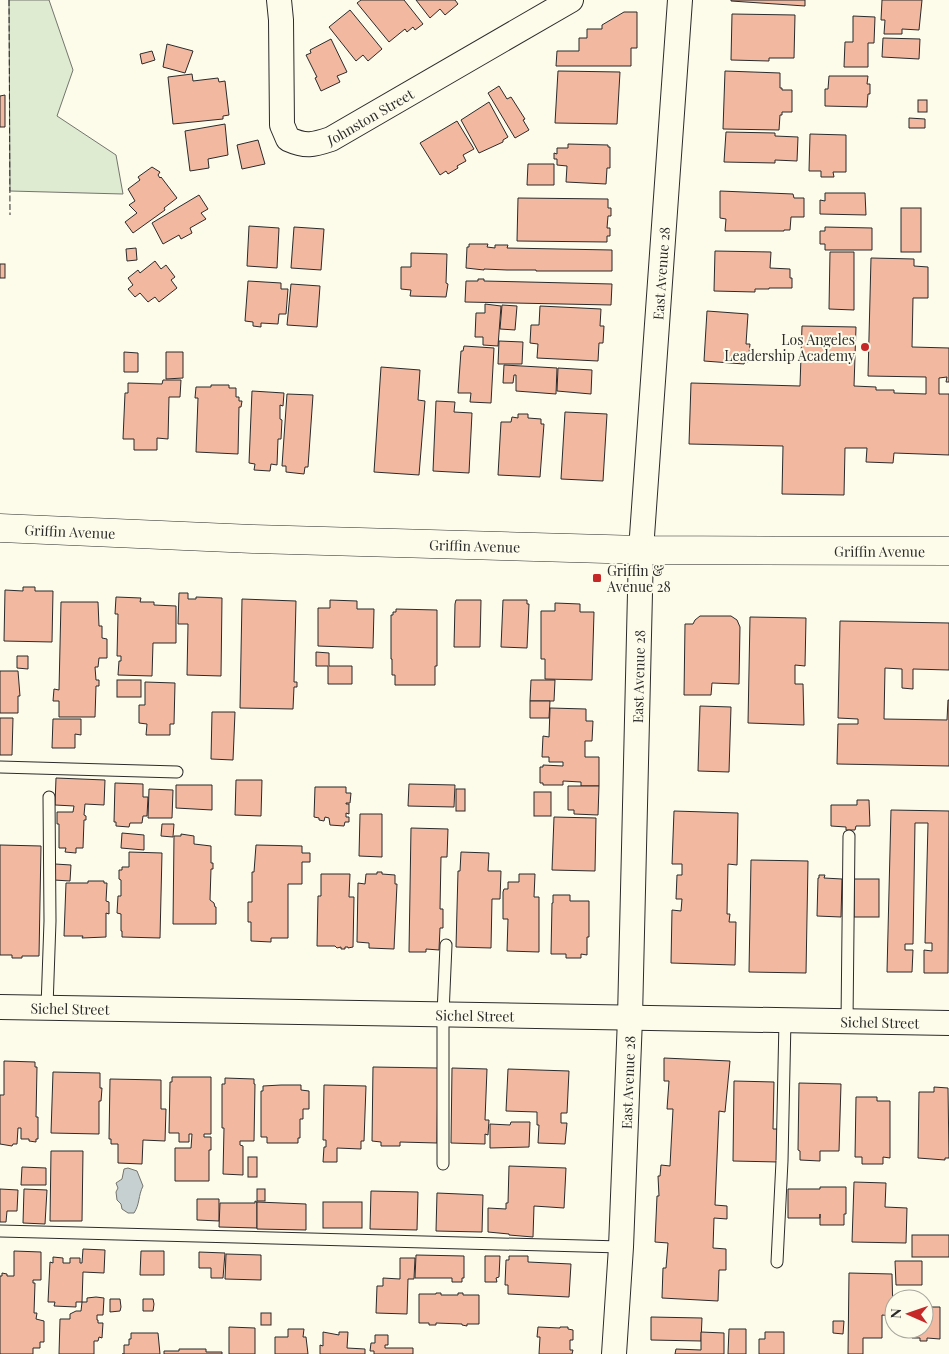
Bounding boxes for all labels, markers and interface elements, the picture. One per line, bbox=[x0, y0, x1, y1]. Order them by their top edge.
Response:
street label: Johnston Street bbox=[324, 83, 418, 149]
street label: East Avenue 28 bbox=[648, 226, 673, 320]
place label: Los Angeles Leadership Academy bbox=[724, 330, 855, 365]
marker: Los Angeles Leadership Academy bbox=[859, 341, 871, 353]
street label: Griffin Avenue bbox=[24, 520, 116, 543]
street label: Griffin Avenue bbox=[429, 534, 520, 556]
street label: Griffin Avenue bbox=[834, 541, 925, 560]
place label: Griffin & Avenue 28 bbox=[606, 561, 671, 596]
marker: Griffin & Avenue 28 bbox=[591, 572, 603, 584]
street label: East Avenue 28 bbox=[627, 630, 649, 723]
street label: Sichel Street bbox=[30, 998, 111, 1018]
street label: Sichel Street bbox=[435, 1005, 516, 1025]
street label: Sichel Street bbox=[840, 1012, 921, 1032]
street label: East Avenue 28 bbox=[616, 1035, 639, 1129]
north arrow bbox=[884, 1289, 934, 1339]
text: N bbox=[886, 1308, 905, 1319]

